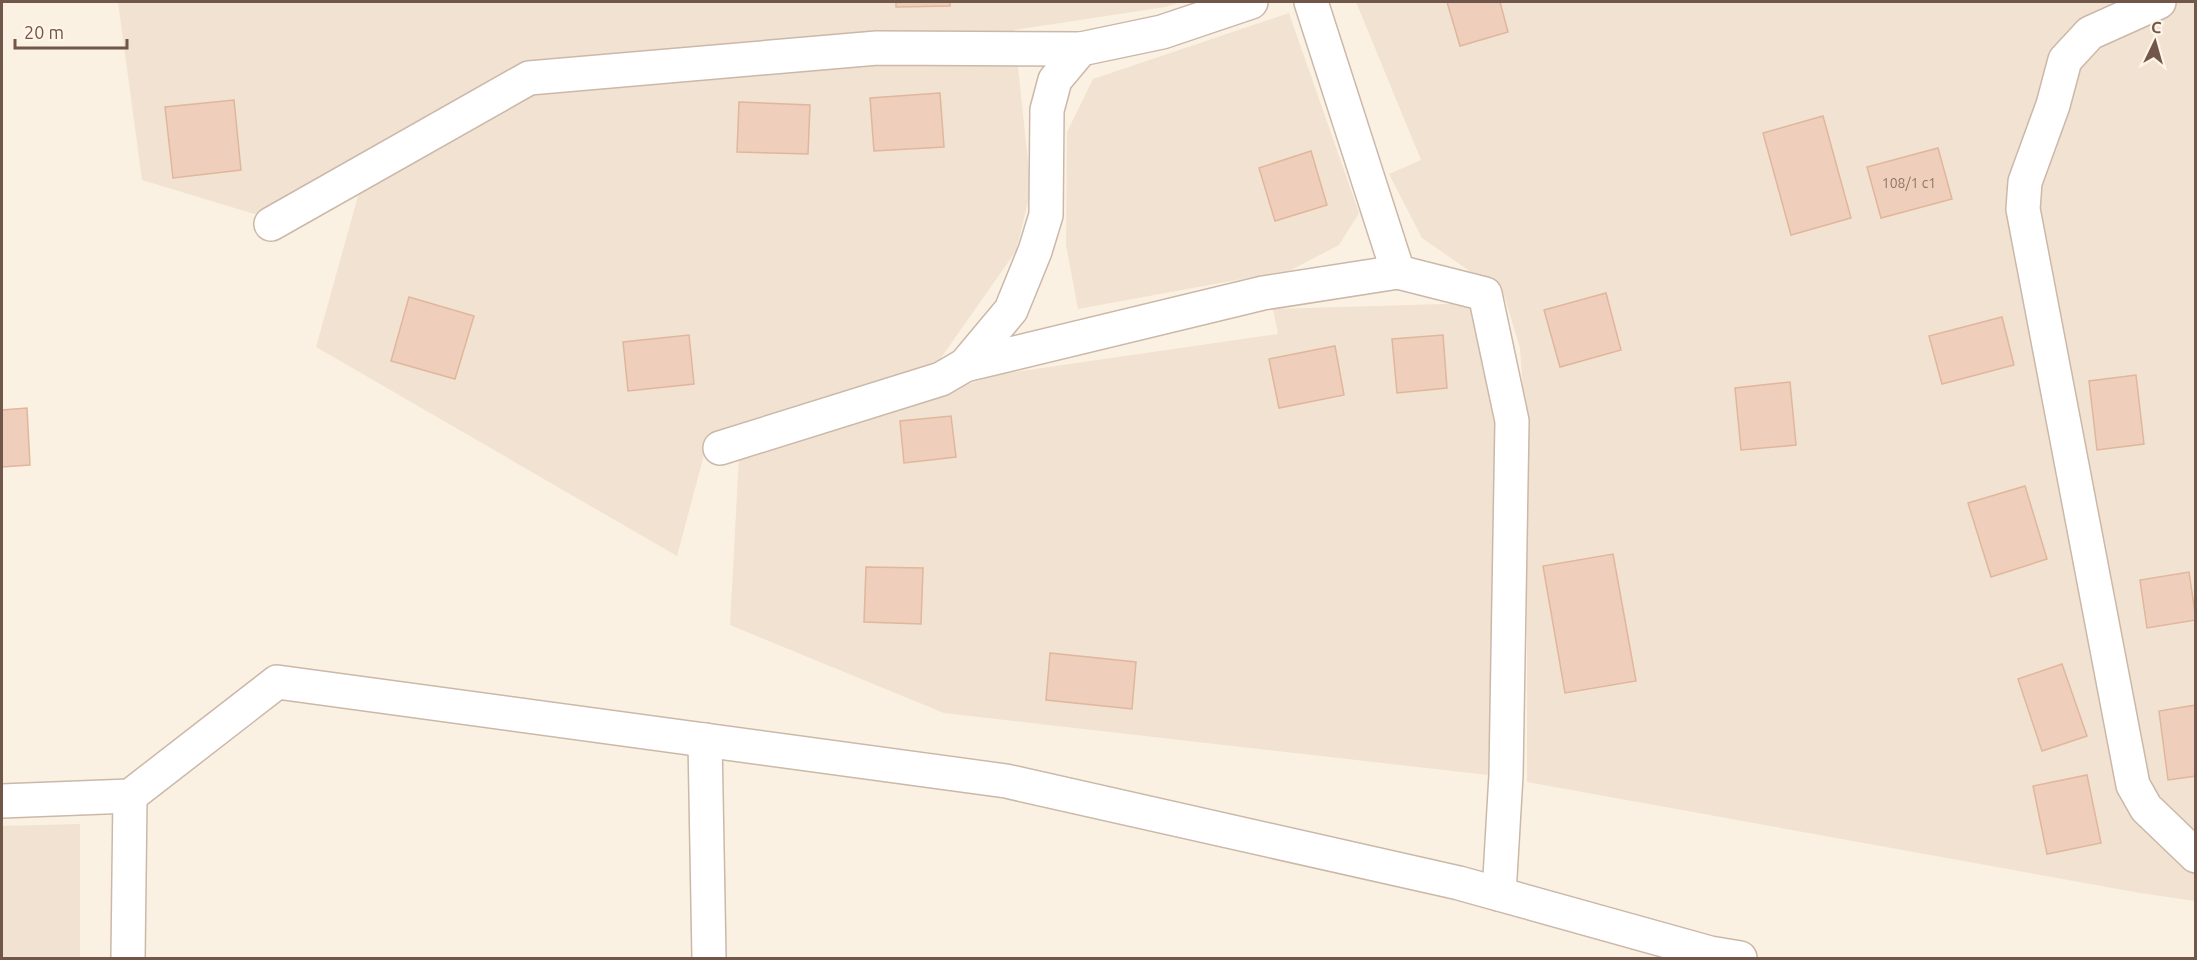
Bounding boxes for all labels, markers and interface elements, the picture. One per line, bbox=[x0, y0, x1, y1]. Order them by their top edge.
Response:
scale bar bbox=[15, 12, 128, 50]
north arrow bbox=[2125, 12, 2185, 72]
text: С bbox=[2150, 18, 2162, 36]
text: 20 m bbox=[24, 22, 64, 42]
house number: 108/1 с1 bbox=[1882, 175, 1936, 191]

